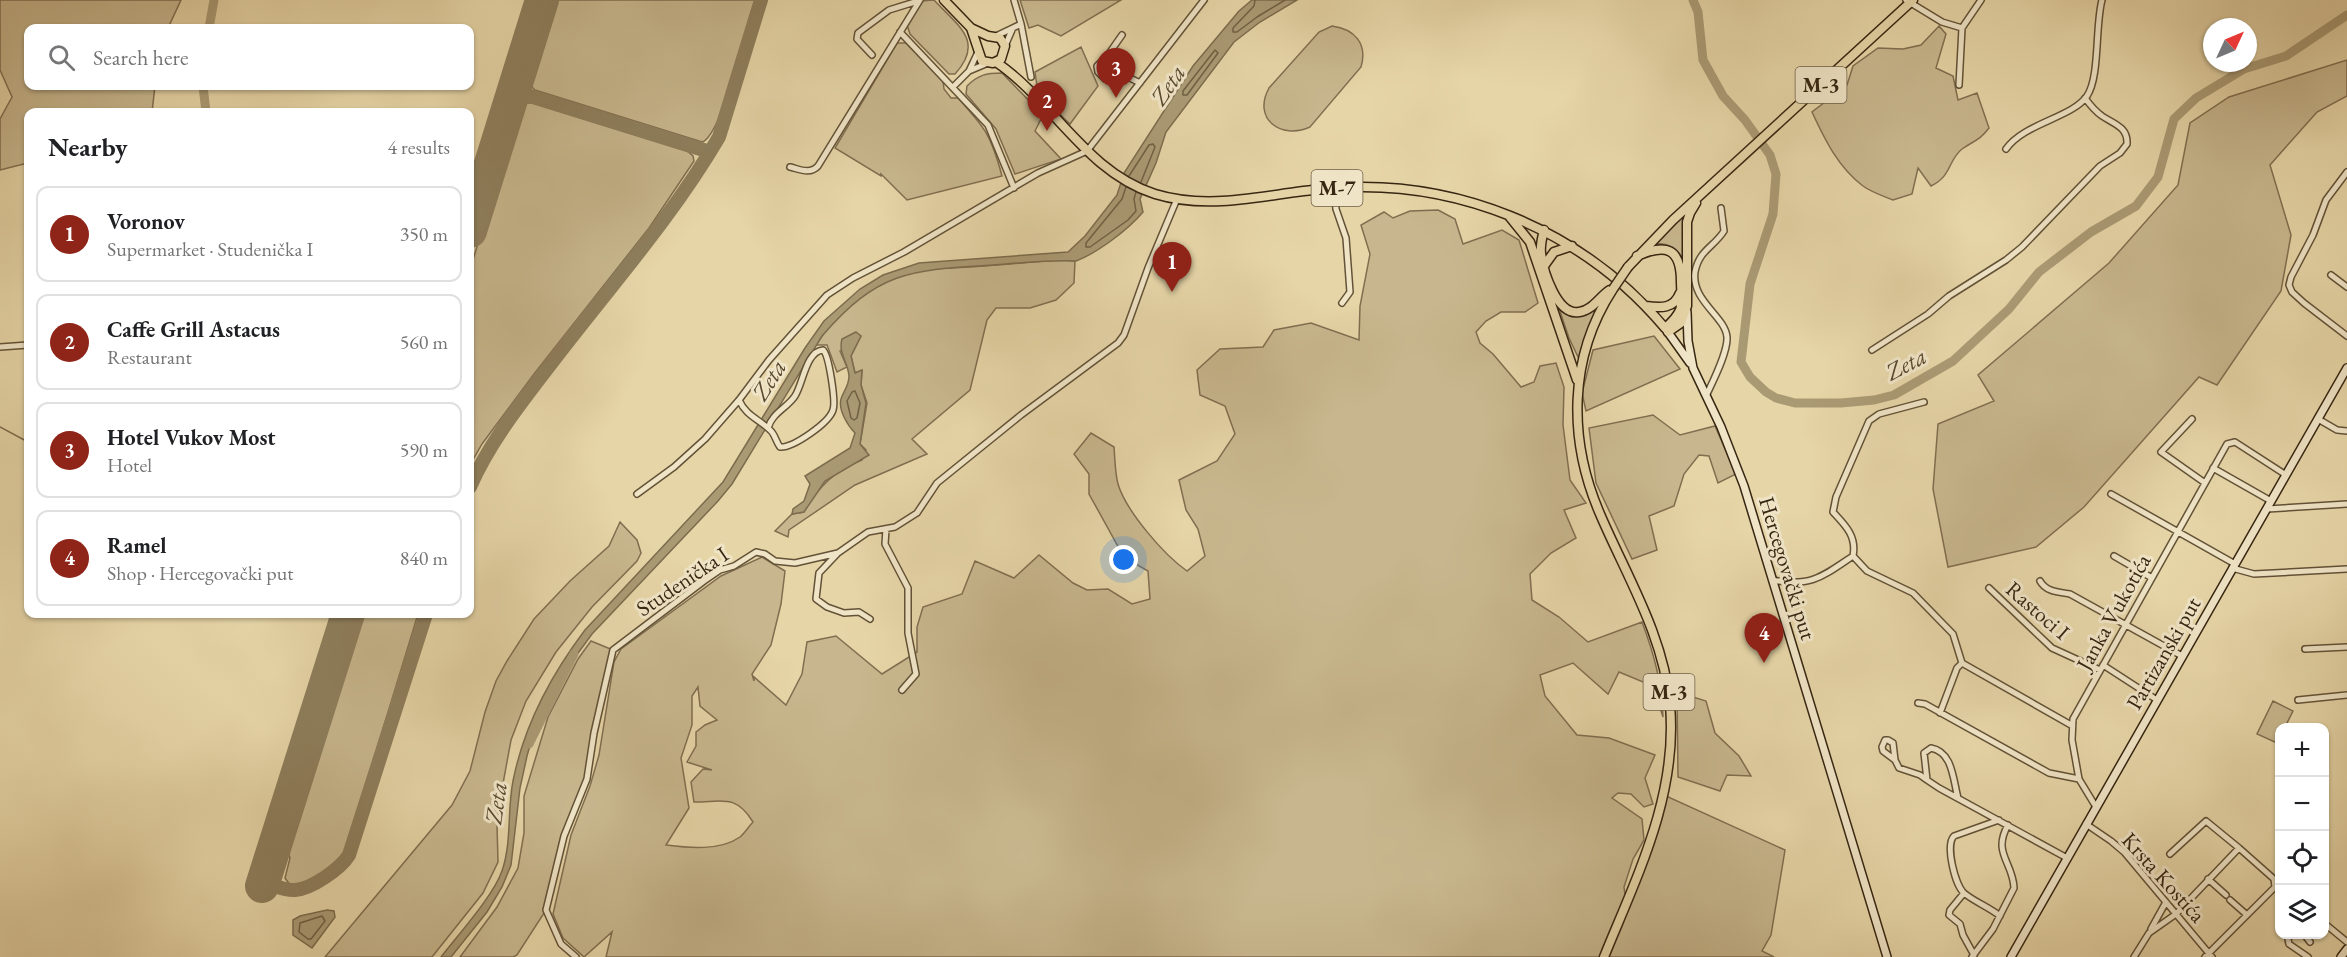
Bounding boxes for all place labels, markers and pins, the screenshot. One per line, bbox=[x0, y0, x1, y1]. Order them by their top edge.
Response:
pin: 3 bbox=[1096, 48, 1136, 98]
pin: 2 bbox=[1028, 82, 1066, 131]
pin: 1 bbox=[1152, 242, 1192, 292]
pin: 4 bbox=[1744, 614, 1784, 663]

